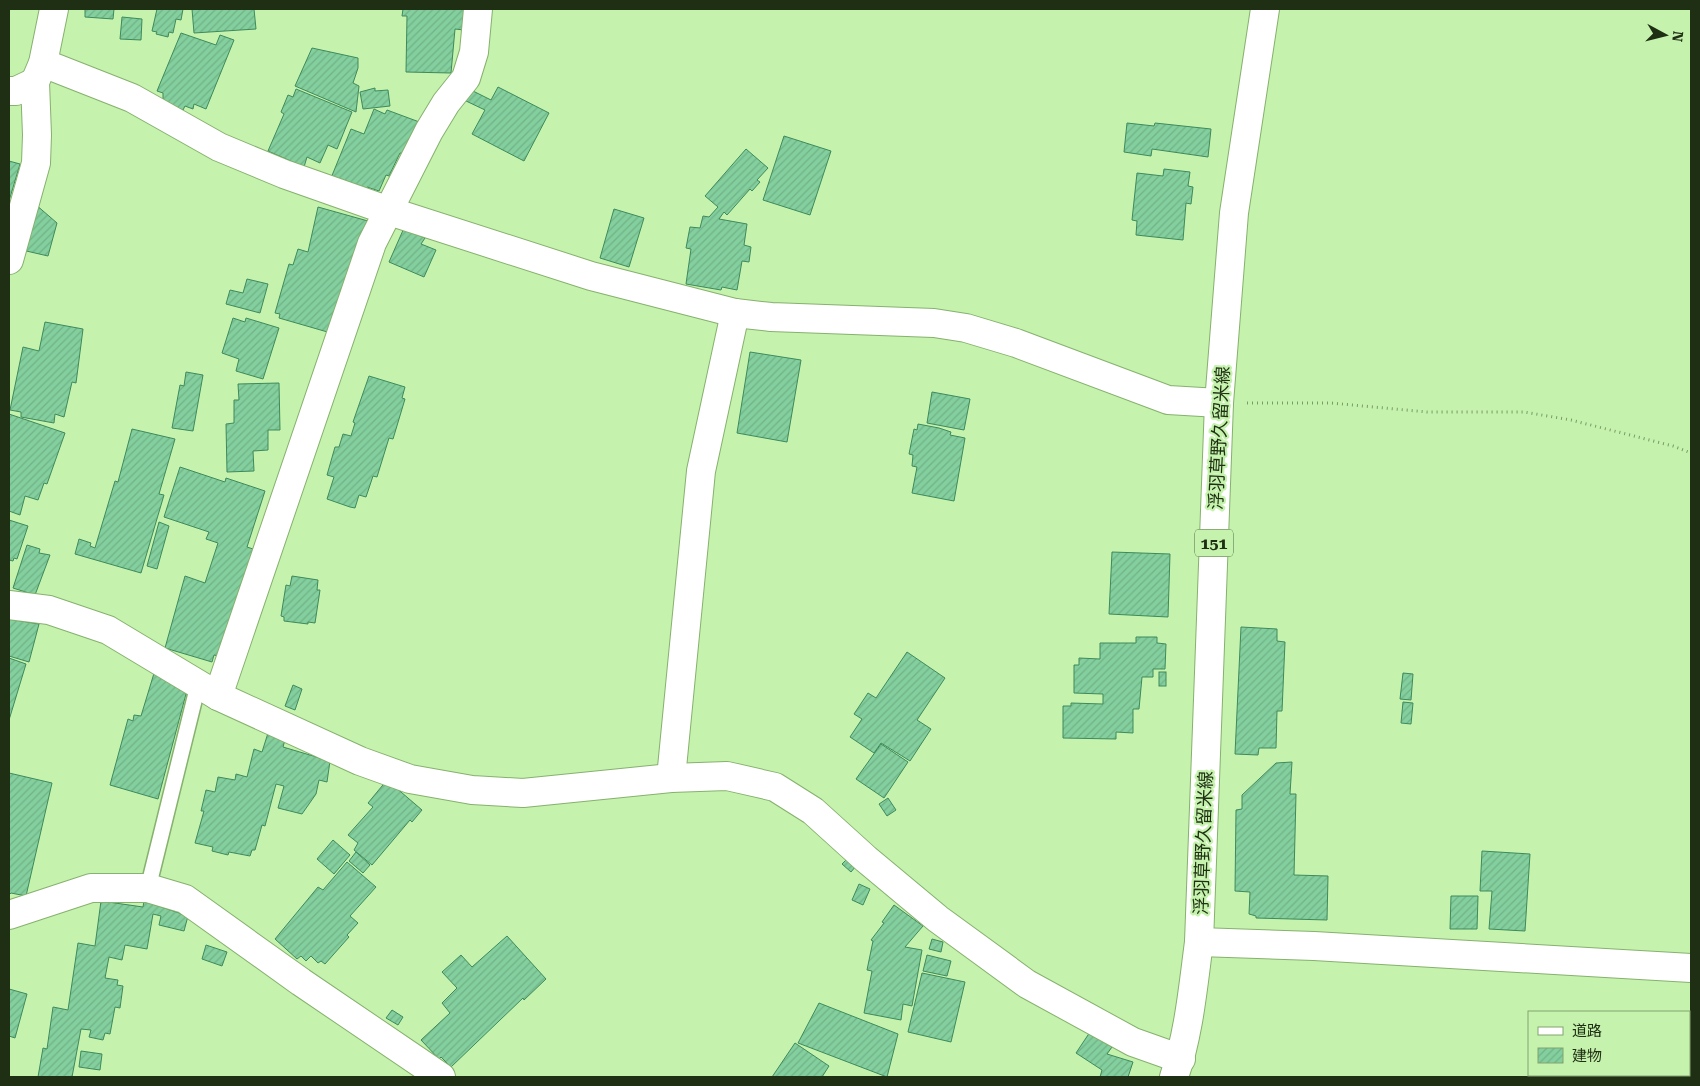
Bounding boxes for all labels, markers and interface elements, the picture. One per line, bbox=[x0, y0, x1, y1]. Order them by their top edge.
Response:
north arrow bbox=[1640, 10, 1690, 60]
text: N bbox=[1669, 30, 1687, 43]
street label: 浮羽草野久留米線 bbox=[1205, 366, 1233, 510]
road number: 151 bbox=[1195, 530, 1233, 556]
street label: 浮羽草野久留米線 bbox=[1190, 771, 1216, 915]
legend bbox=[1528, 1011, 1690, 1076]
text: 道路 bbox=[1572, 1022, 1602, 1040]
text: 建物 bbox=[1572, 1047, 1602, 1065]

